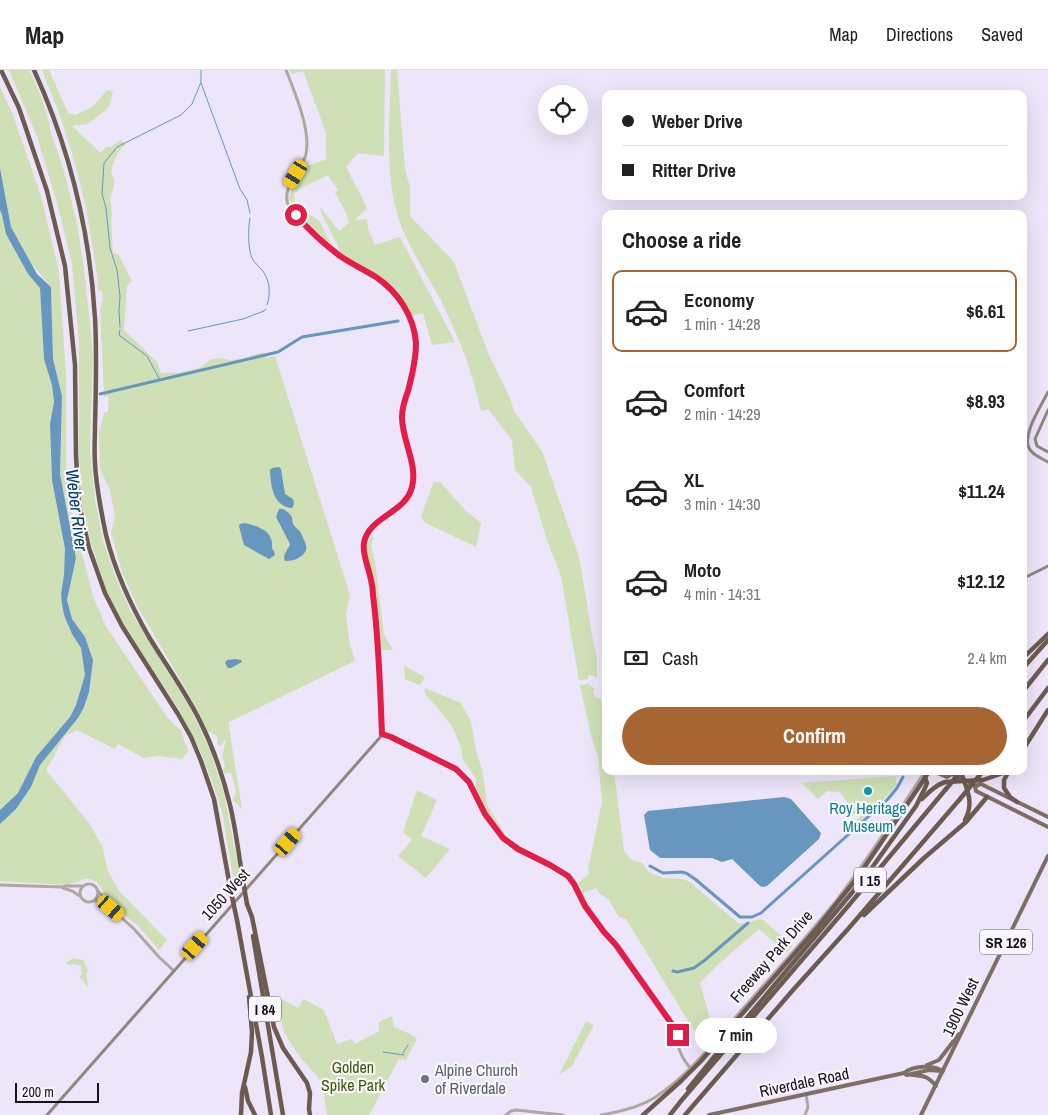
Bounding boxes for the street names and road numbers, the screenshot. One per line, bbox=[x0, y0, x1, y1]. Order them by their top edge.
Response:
street label: 1050 West bbox=[196, 863, 254, 925]
road number: I 15 bbox=[854, 868, 886, 892]
street label: Freeway Park Drive bbox=[725, 905, 817, 1007]
road number: SR 126 bbox=[980, 930, 1032, 954]
street label: 1900 West bbox=[936, 974, 984, 1040]
road number: I 84 bbox=[249, 996, 281, 1022]
street label: Riverdale Road bbox=[757, 1062, 851, 1102]

